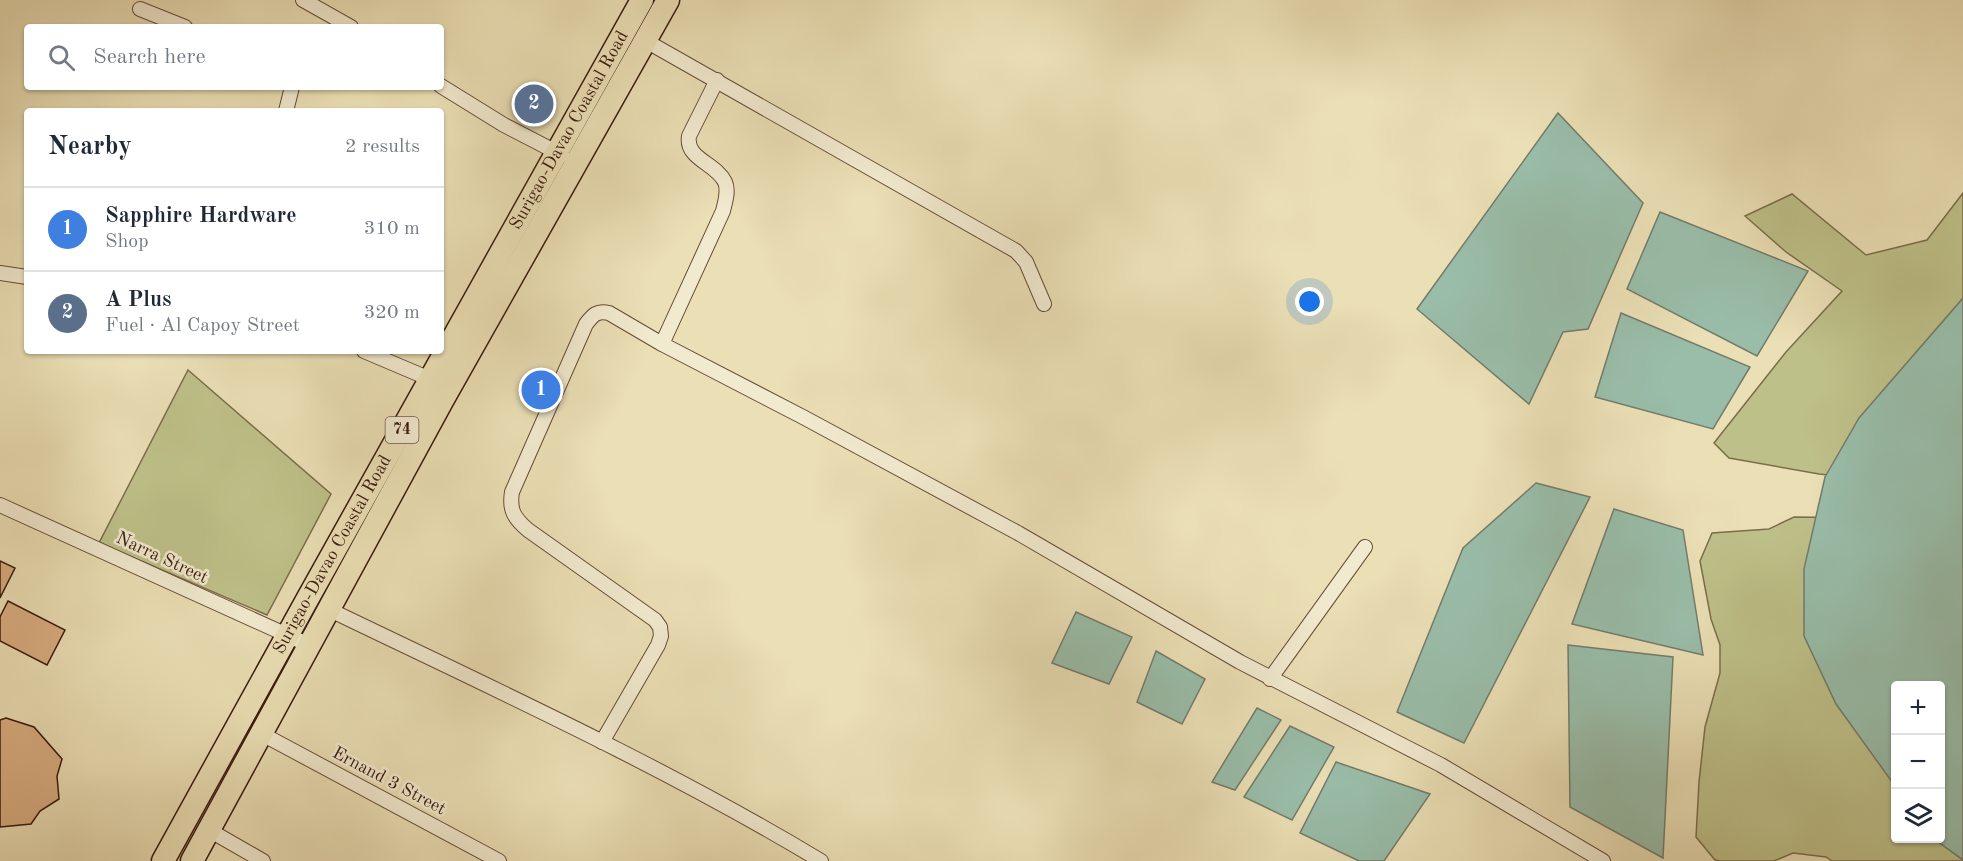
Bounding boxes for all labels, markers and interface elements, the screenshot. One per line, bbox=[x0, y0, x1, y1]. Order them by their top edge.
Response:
search box bbox=[24, 24, 444, 90]
street label: Surigao-Davao Coastal Road bbox=[507, 28, 632, 233]
icon: search bbox=[45, 41, 78, 74]
text: Search here bbox=[93, 46, 206, 68]
pin: 2 bbox=[514, 82, 554, 126]
text: Nearby bbox=[48, 134, 132, 160]
text: 2 results bbox=[345, 137, 420, 157]
text: Sapphire Hardware bbox=[105, 205, 297, 227]
text: 1 bbox=[62, 219, 73, 239]
text: 310 m bbox=[364, 219, 420, 239]
text: Shop bbox=[105, 232, 149, 252]
your location bbox=[1295, 287, 1324, 316]
text: A Plus bbox=[105, 289, 172, 311]
text: 2 bbox=[62, 303, 73, 323]
text: 320 m bbox=[364, 303, 420, 323]
text: Fuel · Al Capoy Street bbox=[105, 316, 300, 336]
pin: 1 bbox=[522, 368, 560, 412]
road number: 74 bbox=[386, 417, 418, 443]
street label: Surigao-Davao Coastal Road bbox=[270, 452, 395, 657]
street label: Narra Street bbox=[113, 529, 211, 587]
map controls bbox=[1891, 681, 1945, 843]
button: + bbox=[1891, 681, 1945, 735]
button: − bbox=[1891, 735, 1945, 789]
street label: Ernand 3 Street bbox=[329, 744, 449, 818]
button: layers bbox=[1891, 789, 1945, 843]

